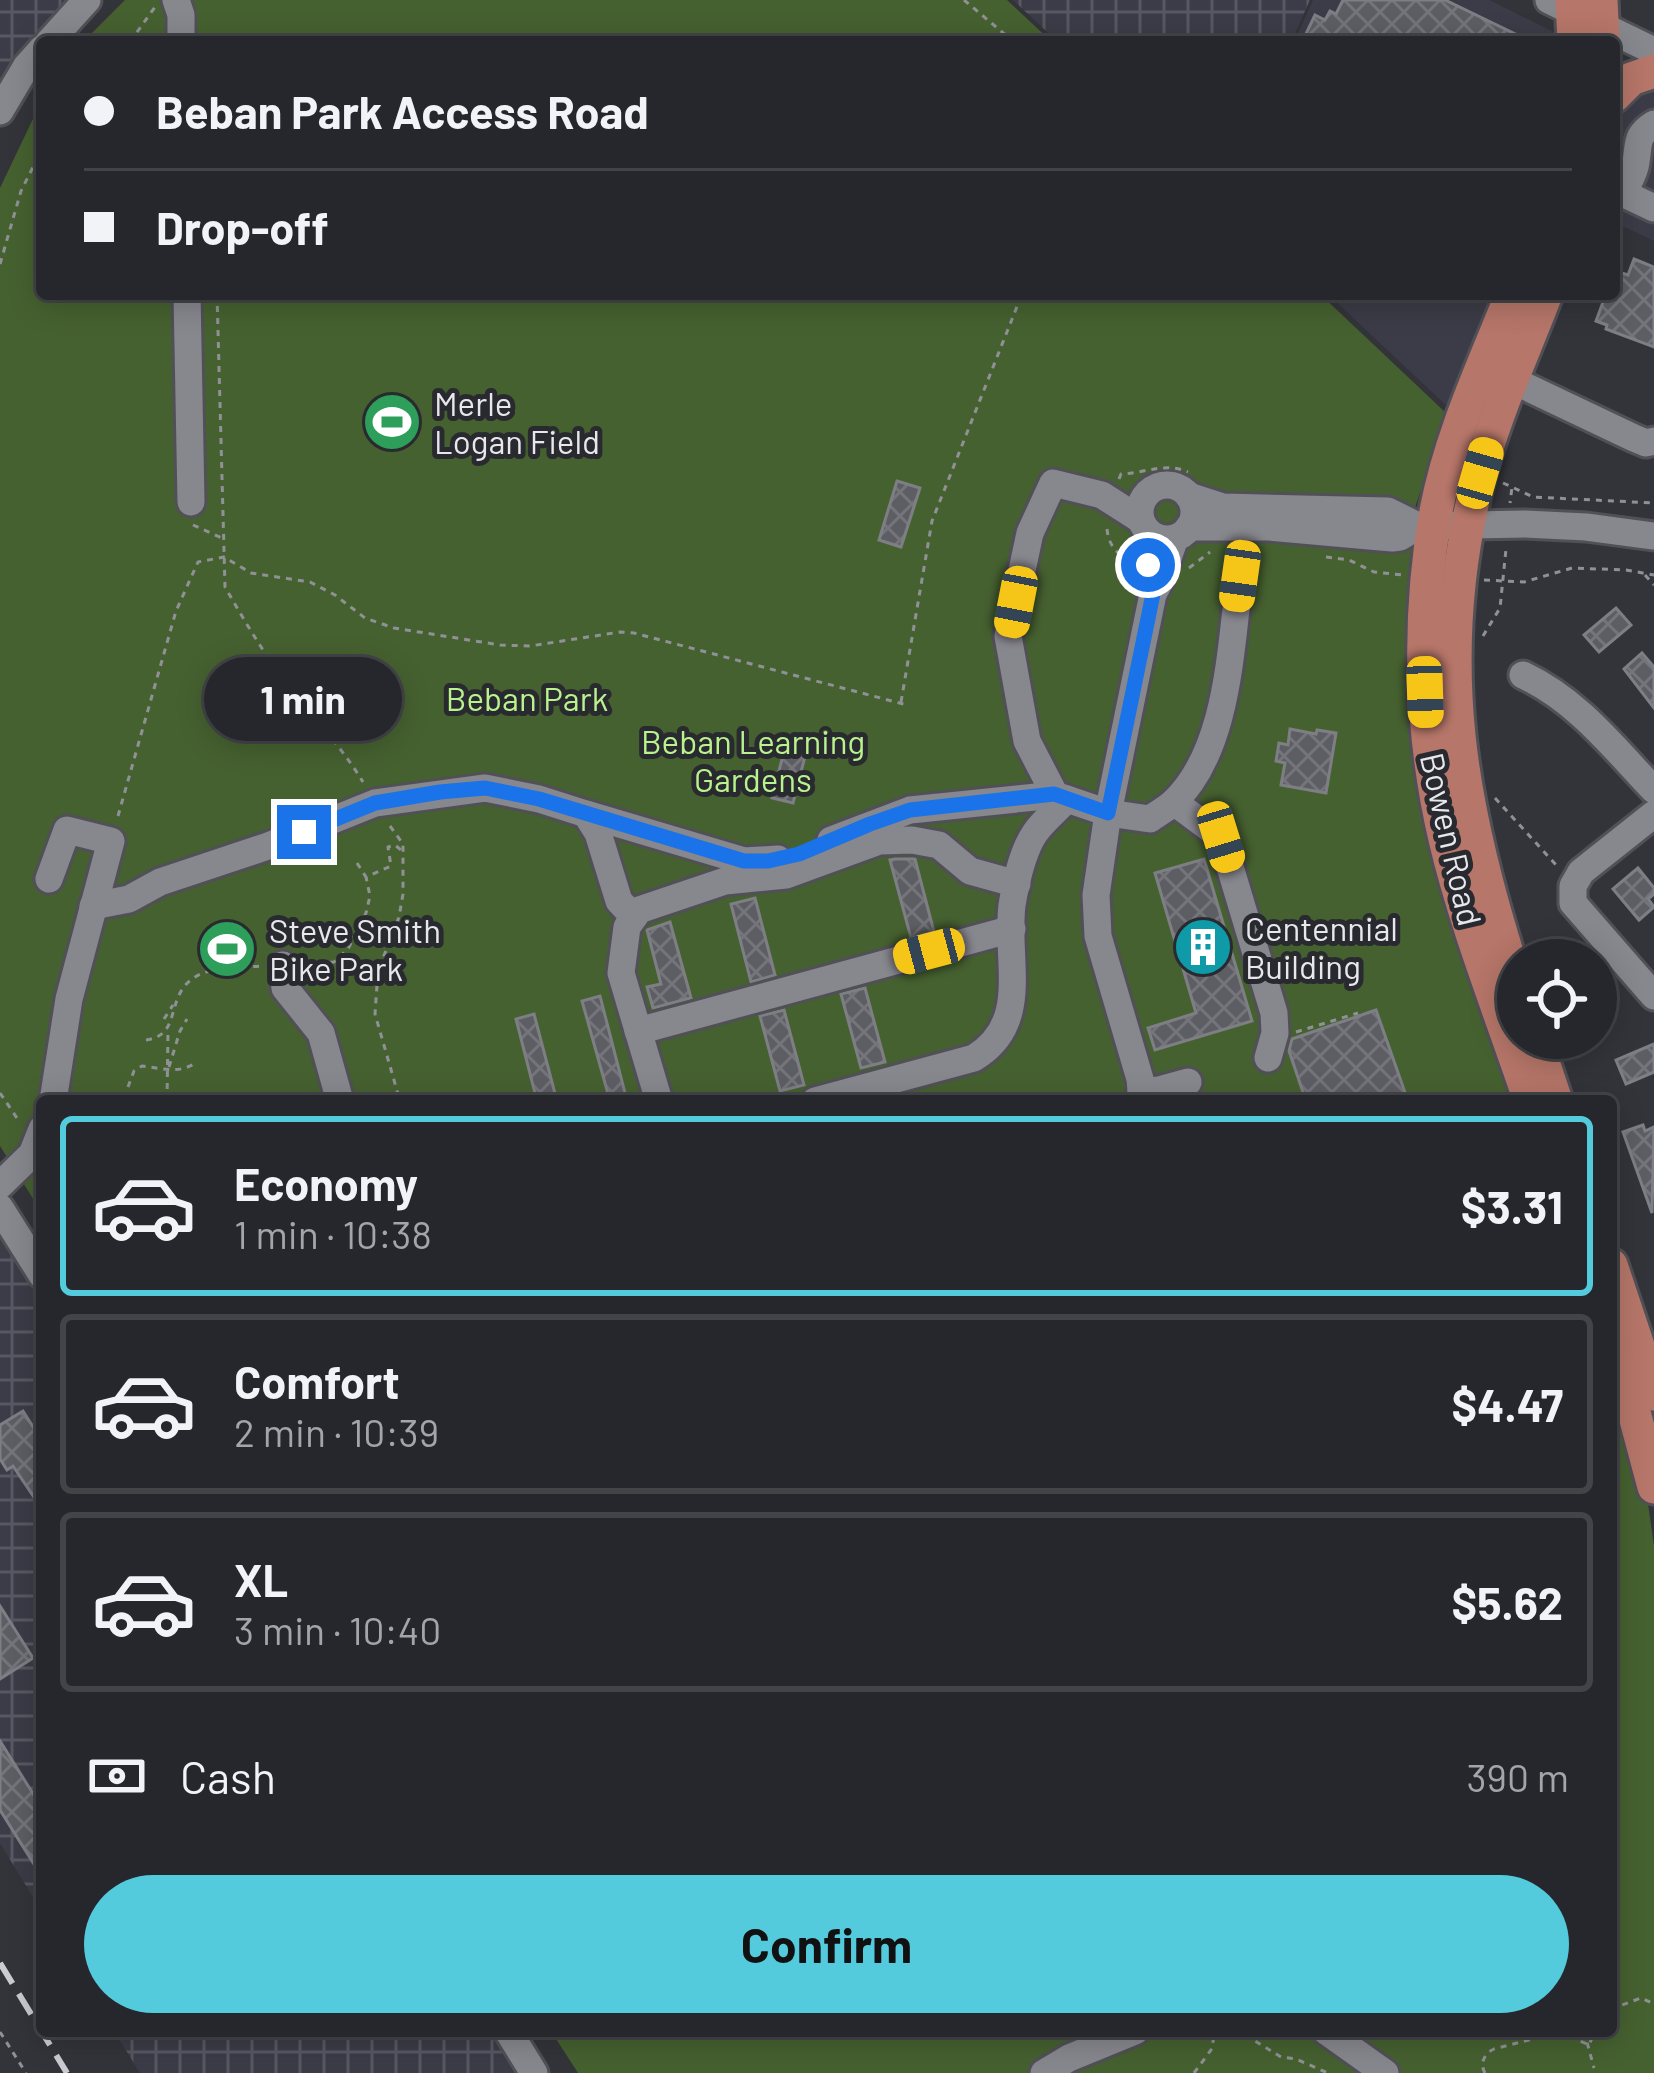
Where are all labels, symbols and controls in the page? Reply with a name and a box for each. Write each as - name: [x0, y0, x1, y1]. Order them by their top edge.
- text: Beban Park Access Road: [156, 84, 649, 138]
- text: Drop-off: [156, 200, 329, 254]
- place label: Merle Logan Field: [434, 383, 600, 461]
- sports icon: Merle Logan Field: [361, 391, 423, 453]
- car: [1453, 433, 1507, 513]
- route start: [1121, 538, 1175, 592]
- car: [1217, 538, 1263, 614]
- car: [991, 563, 1041, 641]
- car: [1406, 655, 1444, 729]
- callout: 1 min: [205, 658, 403, 742]
- text: 1 min: [260, 675, 346, 722]
- park label: Beban Park: [446, 678, 608, 718]
- park label: Beban Learning Gardens: [641, 721, 865, 799]
- street label: Bowen Road: [1413, 749, 1491, 929]
- car: [1193, 797, 1249, 877]
- route end: [277, 805, 331, 859]
- place label: Centennial Building: [1245, 908, 1398, 986]
- place label: Steve Smith Bike Park: [269, 910, 441, 988]
- building icon: Centennial Building: [1172, 916, 1234, 978]
- sports icon: Steve Smith Bike Park: [196, 918, 258, 980]
- car: [890, 924, 968, 978]
- map controls: [1497, 939, 1617, 1059]
- button: locate: [1497, 939, 1617, 1059]
- icon: car: [90, 1152, 198, 1260]
- text: Economy: [234, 1156, 418, 1210]
- text: $3.31: [1461, 1179, 1563, 1233]
- text: 1 min · 10:38: [234, 1210, 432, 1257]
- icon: car: [90, 1350, 198, 1458]
- text: Comfort: [234, 1354, 400, 1408]
- text: $4.47: [1452, 1377, 1563, 1431]
- text: 2 min · 10:39: [234, 1408, 439, 1455]
- icon: car: [90, 1548, 198, 1656]
- text: XL: [234, 1552, 288, 1606]
- text: $5.62: [1451, 1575, 1563, 1629]
- text: 3 min · 10:40: [234, 1606, 441, 1653]
- icon: cash: [84, 1743, 150, 1809]
- text: Cash: [180, 1749, 276, 1803]
- text: 390 m: [1467, 1753, 1569, 1800]
- button: Confirm: [84, 1875, 1569, 2013]

